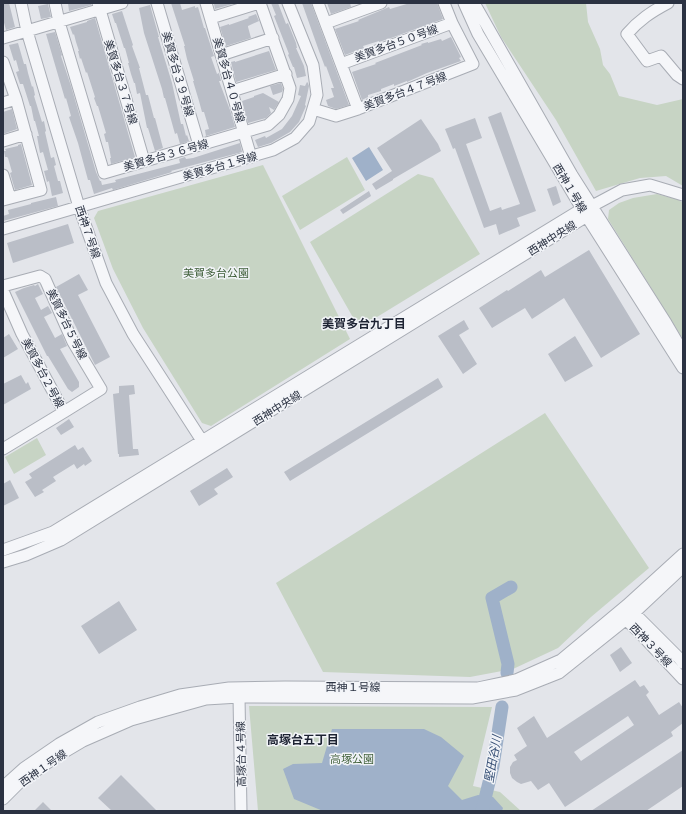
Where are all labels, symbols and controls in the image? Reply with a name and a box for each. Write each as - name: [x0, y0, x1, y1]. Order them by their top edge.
- street label: 美賀多台５０号線: [352, 21, 440, 65]
- street label: 美賀多台３９号線: [159, 30, 197, 118]
- street label: 美賀多台４０号線: [210, 36, 248, 124]
- street label: 美賀多台３７号線: [101, 38, 141, 126]
- street label: 美賀多台４７号線: [361, 69, 449, 113]
- street label: 美賀多台３６号線: [122, 136, 210, 174]
- street label: 美賀多台１号線: [181, 149, 259, 183]
- street label: 西神１号線: [550, 161, 590, 215]
- street label: 西神７号線: [72, 204, 104, 260]
- street label: 西神中央線: [525, 217, 579, 259]
- park label: 美賀多台公園: [183, 266, 249, 280]
- street label: 美賀多台５号線: [44, 286, 90, 362]
- district label: 美賀多台九丁目: [322, 316, 406, 331]
- street label: 美賀多台２号線: [19, 336, 67, 410]
- street label: 西神中央線: [250, 387, 304, 429]
- street label: 西神３号線: [627, 620, 675, 670]
- street label: 西神１号線: [326, 680, 381, 694]
- street label: 高塚台４号線: [233, 721, 249, 787]
- district label: 高塚台五丁目: [267, 732, 339, 747]
- water label: 堅田谷川: [481, 732, 504, 784]
- street label: 西神１号線: [16, 746, 70, 790]
- park label: 高塚公園: [330, 752, 374, 766]

